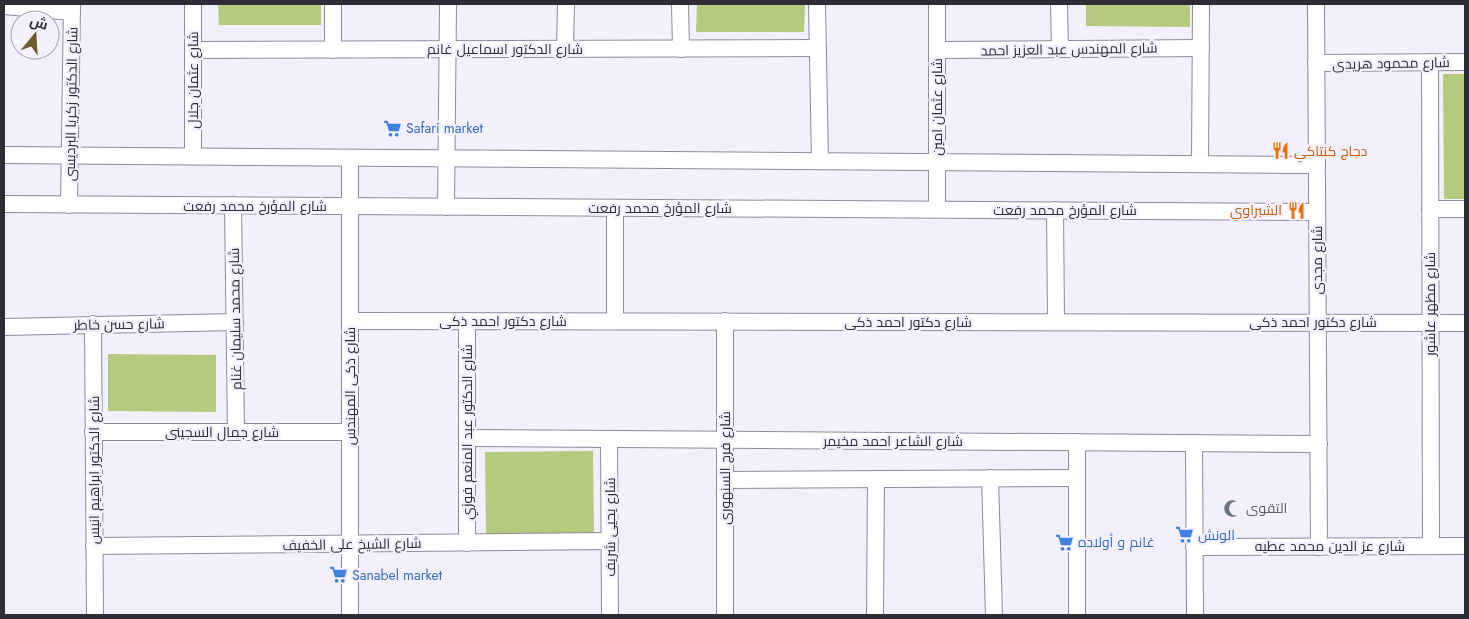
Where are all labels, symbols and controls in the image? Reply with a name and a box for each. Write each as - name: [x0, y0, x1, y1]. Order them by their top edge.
- north arrow: [10, 10, 60, 60]
- text: ش: [27, 10, 51, 35]
- street label: شارع الدكتور زكريا البرديسى: [60, 27, 82, 181]
- street label: شارع عثمان جلال: [183, 31, 203, 129]
- street label: شارع المهندس عبد العزيز احمد: [980, 37, 1158, 61]
- street label: شارع الدكتور اسماعيل غانم: [427, 39, 583, 59]
- street label: شارع محمود هريدى: [1332, 52, 1450, 74]
- street label: شارع عثمان امين: [927, 58, 947, 156]
- supermarket icon: Safari market: [382, 118, 402, 138]
- place label: Safari market: [406, 118, 483, 138]
- restaurant icon: دجاج كنتاكي: [1270, 141, 1290, 161]
- place label: دجاج كنتاكي: [1294, 141, 1367, 163]
- street label: شارع المؤرخ محمد رفعت: [183, 196, 327, 216]
- street label: شارع المؤرخ محمد رفعت: [588, 198, 732, 218]
- street label: شارع المؤرخ محمد رفعت: [993, 200, 1137, 220]
- place label: الشبراوي: [1230, 200, 1282, 222]
- restaurant icon: الشبراوي: [1286, 200, 1306, 220]
- street label: شارع مجدى: [1307, 226, 1327, 294]
- street label: شارع محمد سليمان غنام: [224, 248, 246, 390]
- street label: شارع مظهر عاشور: [1420, 252, 1440, 357]
- street label: شارع دكتور احمد ذكى: [439, 311, 567, 331]
- street label: شارع دكتور احمد ذكى: [844, 312, 972, 332]
- street label: شارع دكتور احمد ذكى: [1249, 312, 1377, 332]
- street label: شارع حسن خاطر: [72, 313, 165, 335]
- street label: شارع ذكى المهندس: [340, 327, 360, 445]
- street label: شارع الدكتور عبد المنعم فوزي: [457, 344, 479, 520]
- street label: شارع الدكتور ابراهيم انيس: [84, 396, 104, 544]
- street label: شارع فرج السنهورى: [715, 411, 735, 525]
- street label: شارع جمال السجينى: [165, 422, 279, 442]
- street label: شارع الشاعر احمد مخيمر: [822, 431, 963, 451]
- street label: شارع يحيى شريف: [600, 477, 620, 577]
- mosque icon: التقوى: [1222, 498, 1242, 518]
- place label: التقوى: [1246, 498, 1287, 518]
- supermarket icon: الونش: [1174, 525, 1194, 545]
- place label: الونش: [1198, 525, 1235, 545]
- supermarket icon: غانم و أولاده: [1054, 532, 1074, 552]
- place label: غانم و أولاده: [1078, 532, 1155, 552]
- street label: شارع الشيخ على الخفيف: [282, 533, 422, 555]
- street label: شارع عز الدين محمد عطيه: [1255, 536, 1405, 556]
- supermarket icon: Sanabel market: [328, 565, 348, 585]
- place label: Sanabel market: [352, 565, 443, 585]

